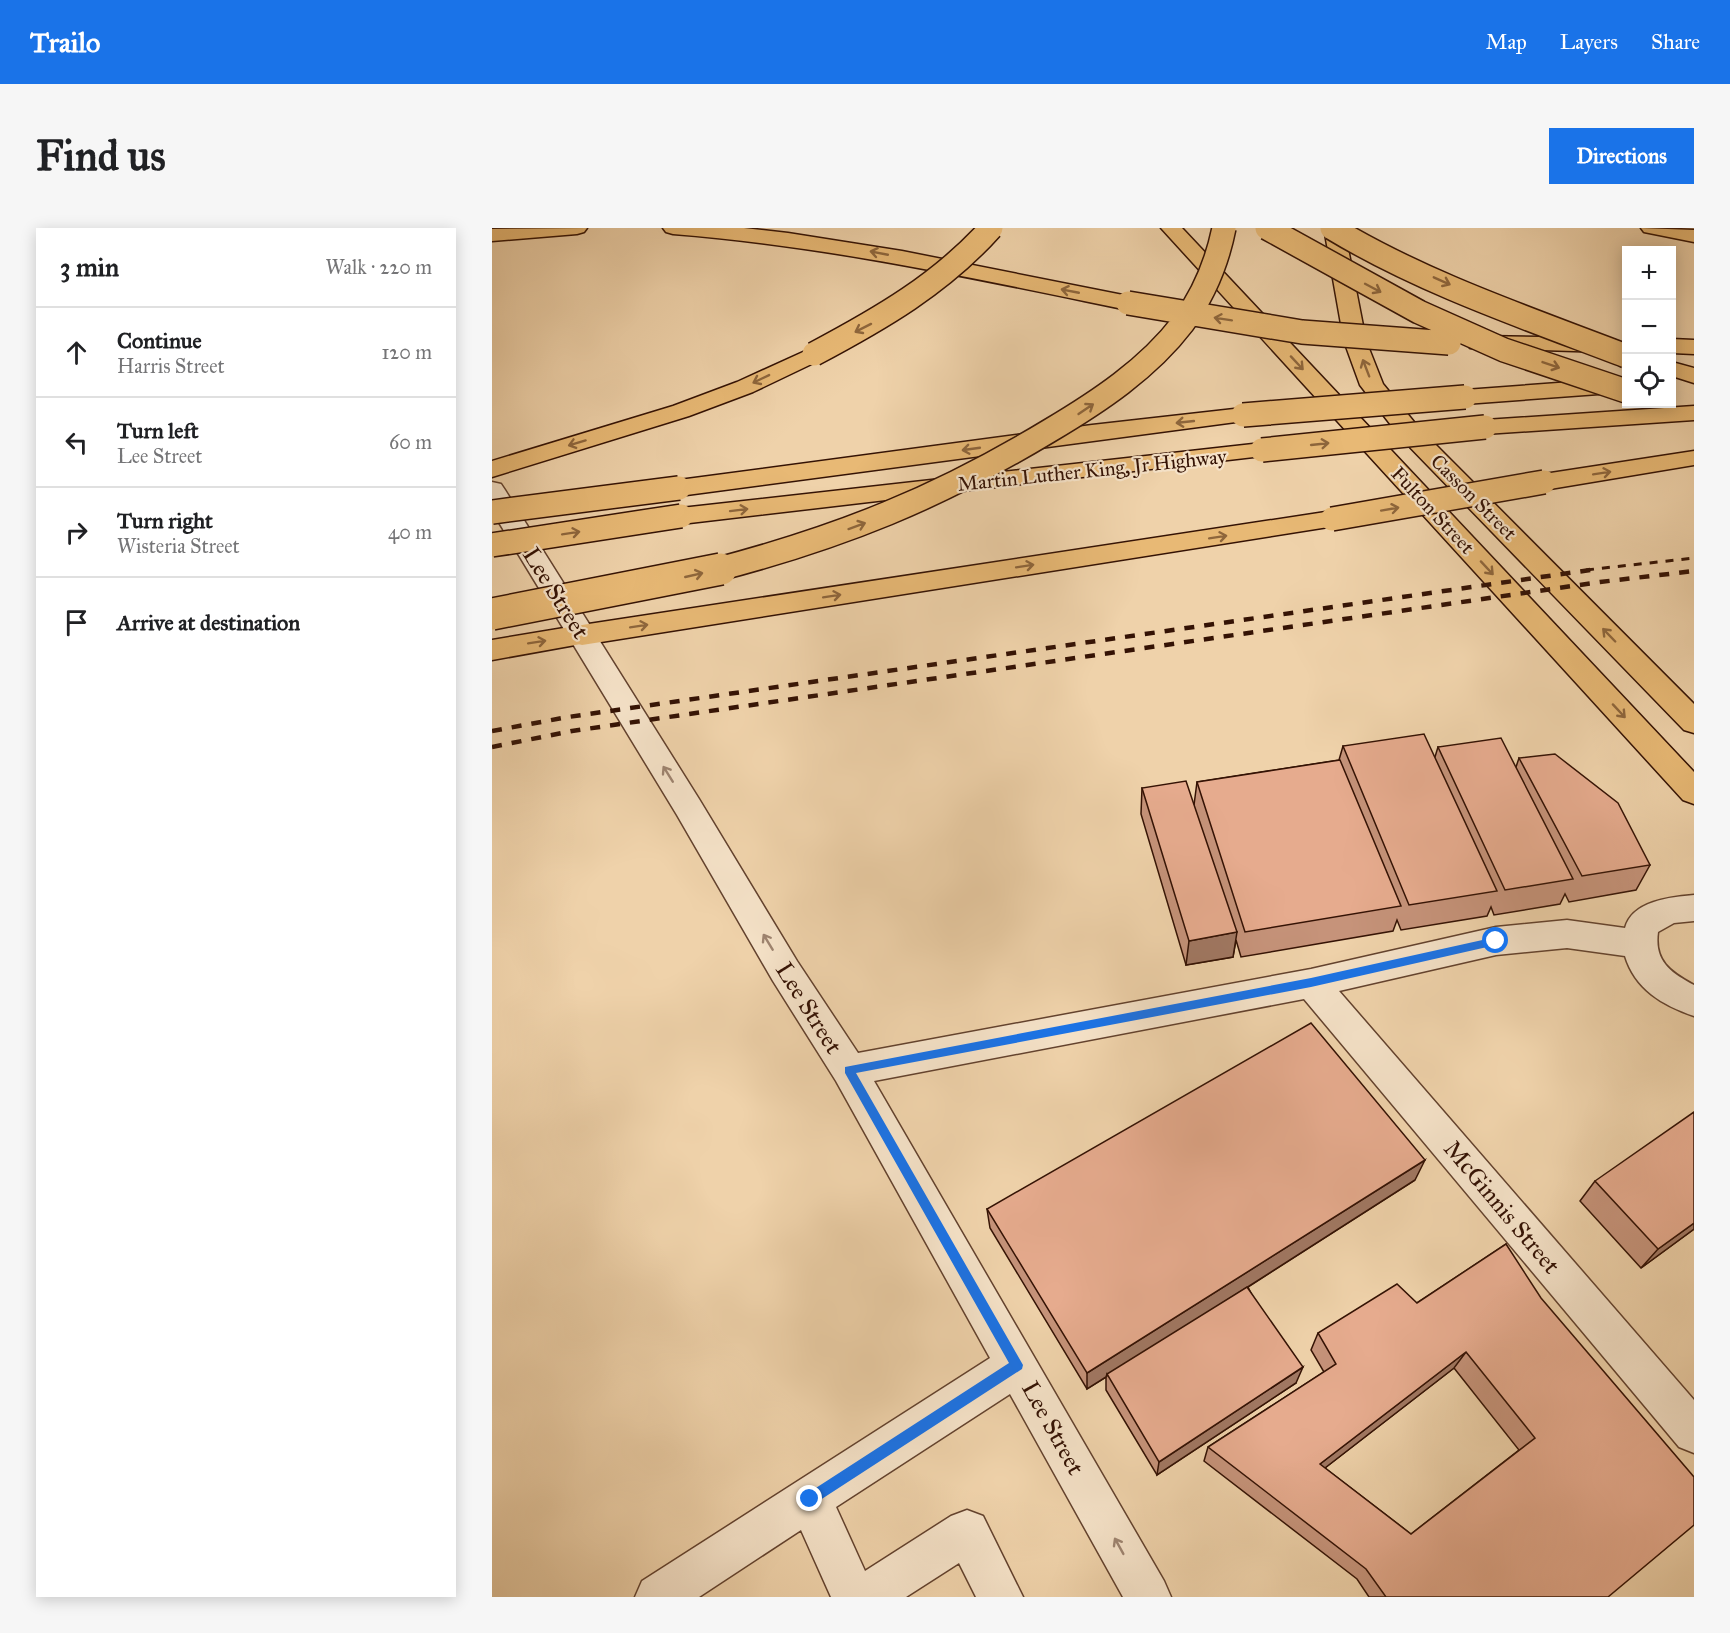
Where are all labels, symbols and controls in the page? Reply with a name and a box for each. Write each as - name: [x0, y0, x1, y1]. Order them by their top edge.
- text: Trailo: [30, 25, 100, 60]
- text: Map: [1486, 29, 1527, 55]
- text: Layers: [1560, 29, 1618, 55]
- text: Share: [1651, 29, 1700, 55]
- button: Directions: [1549, 128, 1694, 184]
- text: Find us: [36, 130, 166, 182]
- map controls: [1622, 246, 1676, 408]
- button: +: [1622, 246, 1676, 300]
- one-way arrow: [870, 247, 889, 258]
- text: 3 min: [60, 251, 119, 283]
- text: Walk · 220 m: [325, 255, 432, 279]
- one-way arrow: [1432, 276, 1450, 287]
- one-way arrow: [1363, 283, 1381, 294]
- one-way arrow: [1061, 285, 1081, 296]
- button: −: [1622, 300, 1676, 354]
- one-way arrow: [1214, 313, 1234, 324]
- one-way arrow: [855, 322, 872, 334]
- text: Continue: [117, 327, 202, 354]
- icon: ahead: [60, 336, 93, 369]
- text: 120 m: [381, 340, 432, 364]
- text: Harris Street: [117, 354, 225, 378]
- button: locate: [1622, 354, 1676, 408]
- one-way arrow: [1290, 356, 1304, 371]
- one-way arrow: [1359, 359, 1370, 378]
- one-way arrow: [1541, 361, 1560, 372]
- one-way arrow: [753, 374, 771, 386]
- one-way arrow: [1077, 403, 1094, 415]
- text: Turn left: [117, 417, 199, 444]
- one-way arrow: [1175, 417, 1195, 428]
- icon: left: [60, 426, 93, 459]
- text: 60 m: [389, 430, 432, 454]
- one-way arrow: [568, 438, 587, 449]
- one-way arrow: [1310, 438, 1330, 449]
- one-way arrow: [961, 443, 981, 454]
- text: Lee Street: [117, 444, 202, 468]
- street label: Martin Luther King, Jr Highway: [956, 444, 1228, 497]
- street label: Casson Street: [1426, 449, 1522, 545]
- street label: Fulton Street: [1386, 461, 1480, 559]
- one-way arrow: [1591, 467, 1611, 478]
- one-way arrow: [1379, 503, 1399, 514]
- one-way arrow: [729, 504, 749, 515]
- text: Turn right: [117, 507, 213, 534]
- icon: right: [60, 516, 93, 549]
- text: 40 m: [388, 520, 432, 544]
- one-way arrow: [847, 520, 866, 531]
- one-way arrow: [560, 528, 580, 539]
- one-way arrow: [1207, 531, 1227, 542]
- text: Wisteria Street: [117, 534, 240, 558]
- street label: Lee Street: [516, 542, 596, 645]
- one-way arrow: [1479, 560, 1493, 575]
- one-way arrow: [1015, 561, 1034, 572]
- one-way arrow: [684, 569, 703, 581]
- one-way arrow: [822, 590, 842, 601]
- icon: arrive: [60, 606, 93, 639]
- text: Arrive at destination: [117, 609, 300, 636]
- one-way arrow: [629, 620, 649, 631]
- one-way arrow: [1601, 628, 1616, 643]
- one-way arrow: [526, 636, 546, 647]
- one-way arrow: [1612, 703, 1626, 718]
- one-way arrow: [662, 766, 674, 783]
- route start: [1482, 927, 1508, 953]
- one-way arrow: [761, 934, 773, 951]
- street label: Lee Street: [769, 957, 849, 1060]
- street label: McGinnis Street: [1438, 1134, 1567, 1280]
- street label: Lee Street: [1015, 1376, 1091, 1481]
- route end: [796, 1485, 822, 1511]
- one-way arrow: [1113, 1538, 1125, 1555]

